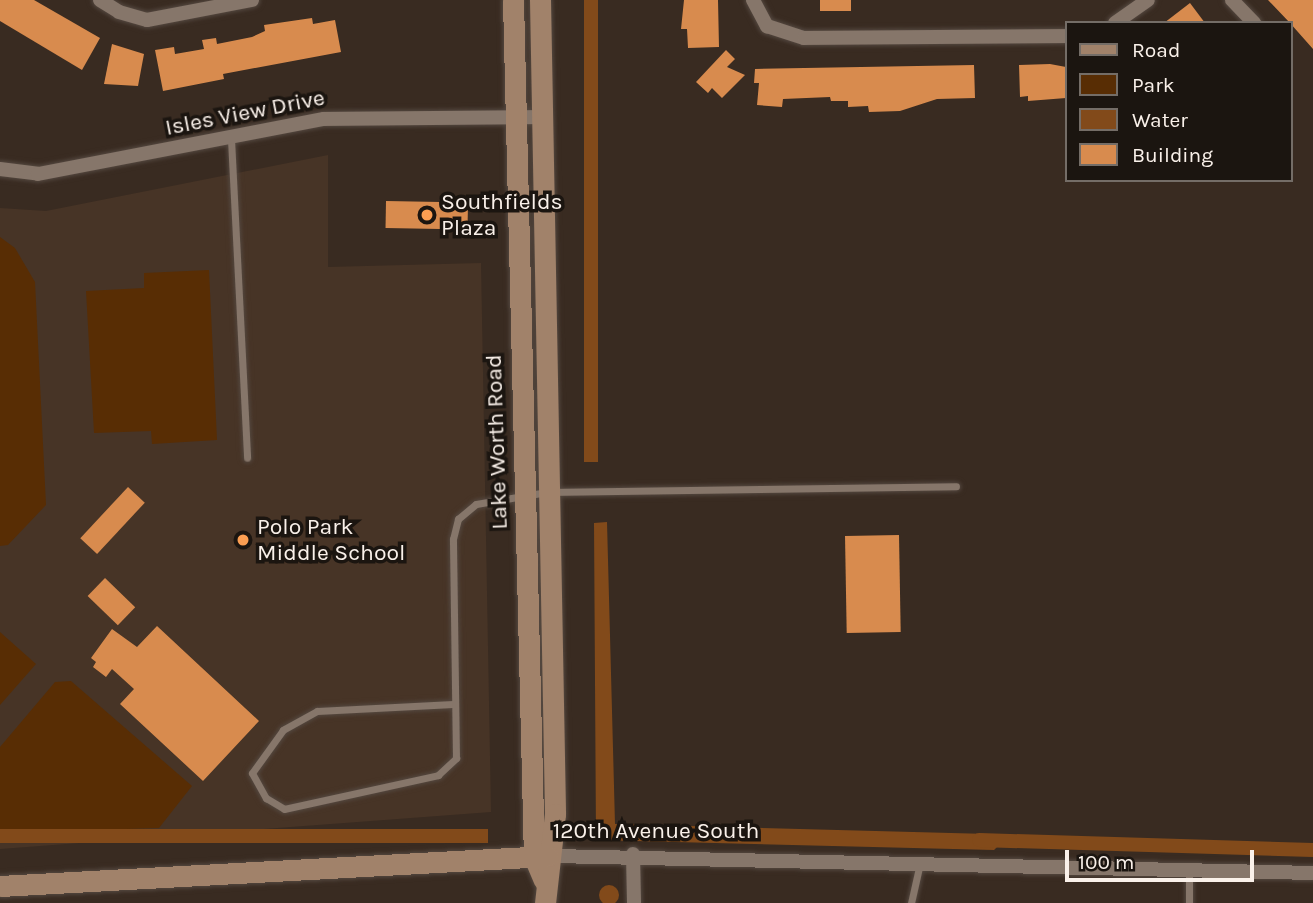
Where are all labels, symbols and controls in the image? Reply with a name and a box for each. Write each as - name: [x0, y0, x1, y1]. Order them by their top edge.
- legend: [1064, 21, 1292, 182]
- text: Road: [1132, 38, 1180, 62]
- text: Park: [1132, 73, 1175, 97]
- street label: Isles View Drive: [163, 84, 327, 142]
- text: Water: [1132, 108, 1188, 132]
- text: Building: [1132, 143, 1213, 167]
- place label: Southfields Plaza: [441, 188, 563, 242]
- marker: Southfields Plaza: [419, 207, 435, 223]
- street label: Lake Worth Road: [480, 354, 514, 530]
- place label: Polo Park Middle School: [257, 513, 406, 567]
- marker: Polo Park Middle School: [235, 532, 251, 548]
- street label: 120th Avenue South: [553, 817, 759, 845]
- scale bar: [1068, 836, 1257, 880]
- text: 100 m: [1078, 850, 1135, 874]

